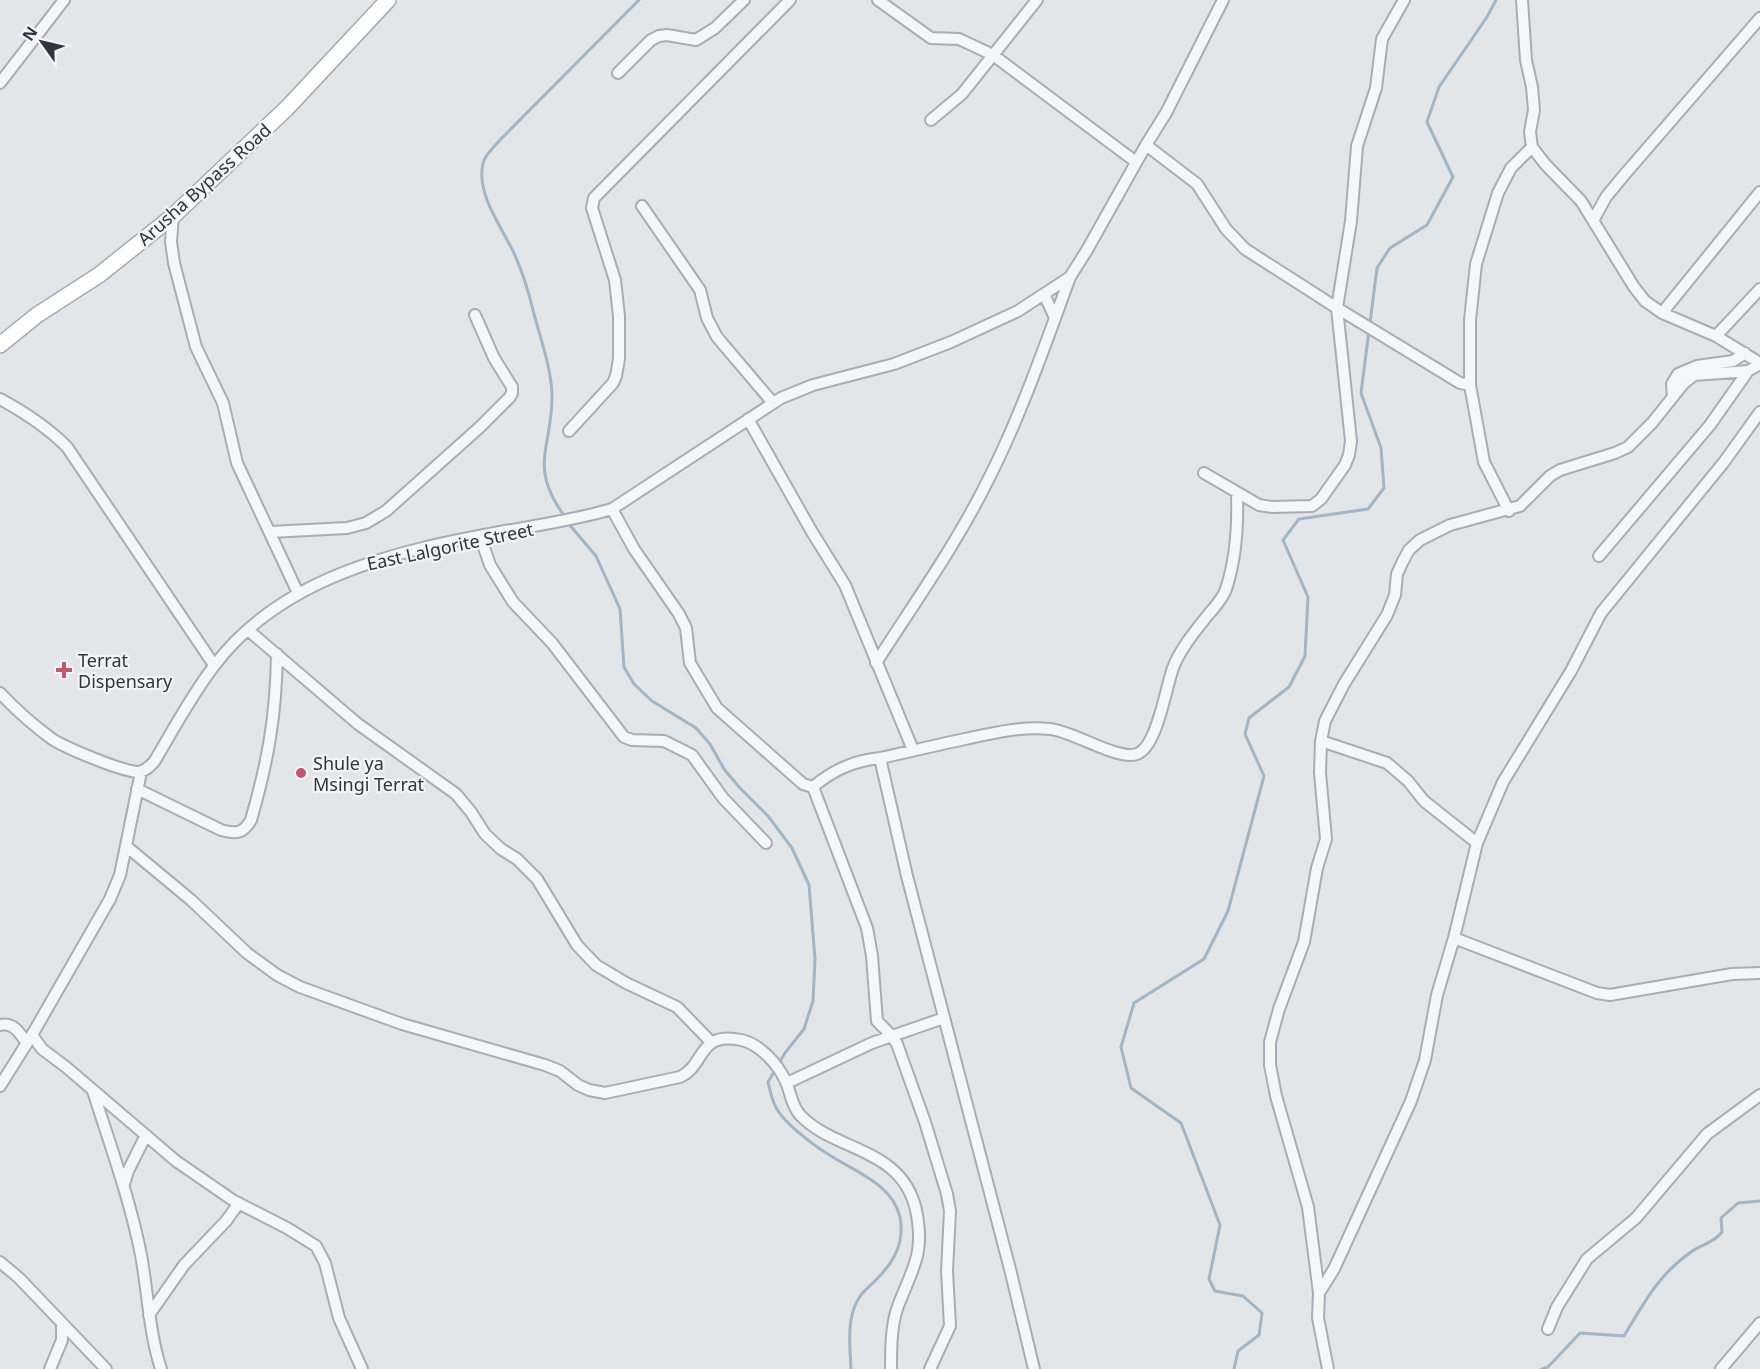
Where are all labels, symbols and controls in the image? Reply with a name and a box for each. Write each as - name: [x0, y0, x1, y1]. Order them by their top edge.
- north arrow: [12, 12, 72, 72]
- text: N: [17, 22, 42, 45]
- street label: Arusha Bypass Road: [132, 118, 276, 250]
- street label: East Lalgorite Street: [365, 517, 536, 575]
- place label: Terrat Dispensary: [78, 648, 173, 693]
- marker: Terrat Dispensary: [55, 661, 73, 679]
- place label: Shule ya Msingi Terrat: [313, 751, 425, 796]
- marker: Shule ya Msingi Terrat: [294, 766, 308, 780]

